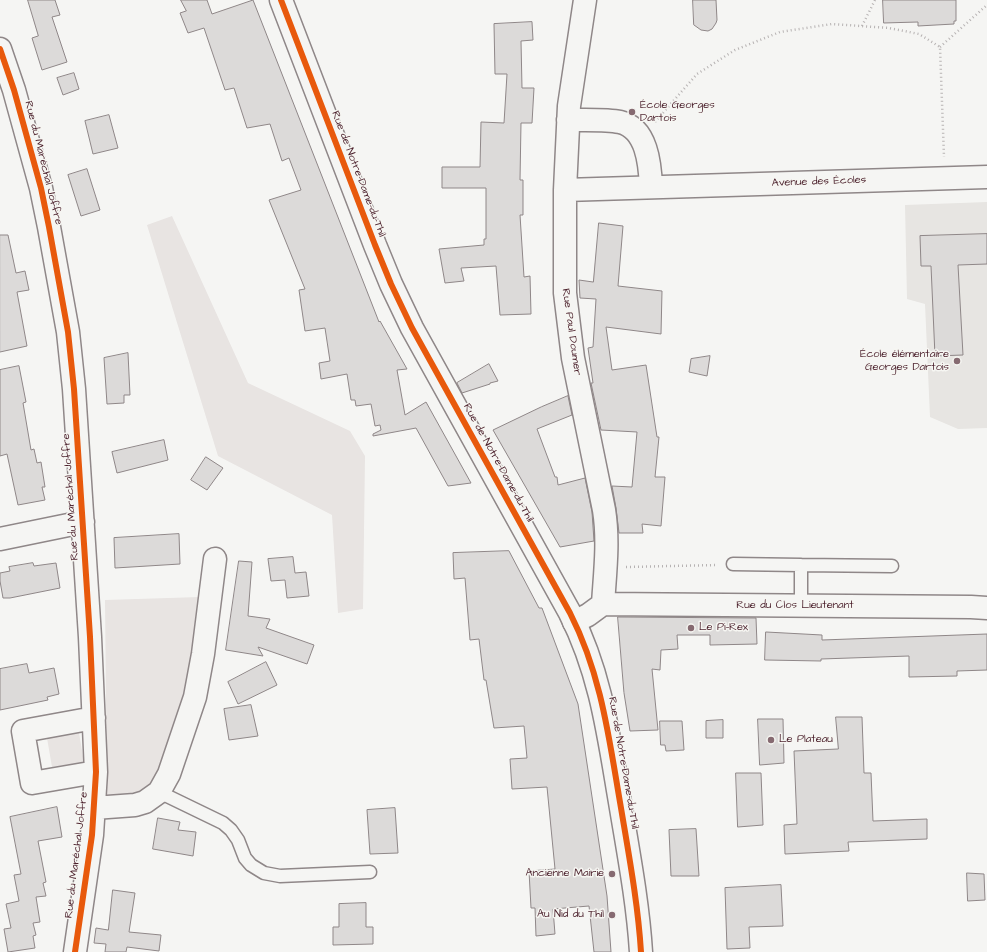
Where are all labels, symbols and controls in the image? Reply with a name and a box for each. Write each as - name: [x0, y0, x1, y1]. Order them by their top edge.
- place label: École Georges Dartois: [640, 99, 715, 125]
- street label: Rue du Maréchal Joffre: [21, 100, 65, 226]
- marker: École Georges Dartois: [627, 107, 637, 117]
- street label: Rue de Notre-Dame-du-Thil: [328, 109, 388, 239]
- street label: Avenue des Écoles: [772, 174, 866, 190]
- street label: Rue Paul Doumer: [558, 288, 584, 376]
- place label: École élémentaire Georges Dartois: [860, 348, 949, 374]
- marker: École élémentaire Georges Dartois: [952, 356, 962, 366]
- street label: Rue de Notre-Dame-du-Thil: [460, 401, 536, 525]
- street label: Rue du Maréchal Joffre: [60, 433, 82, 561]
- street label: Rue du Clos Lieutenant: [736, 599, 854, 613]
- place label: Le Pi-Rex: [699, 621, 748, 635]
- marker: Le Pi-Rex: [686, 623, 696, 633]
- street label: Rue de Notre-Dame-du-Thil: [605, 696, 641, 830]
- place label: Le Plateau: [779, 733, 833, 747]
- marker: Le Plateau: [766, 735, 776, 745]
- street label: Rue du Maréchal Joffre: [63, 791, 91, 919]
- place label: Ancienne Mairie: [525, 867, 604, 881]
- marker: Ancienne Mairie: [607, 869, 617, 879]
- place label: Au Nid du Thil: [537, 908, 604, 922]
- marker: Au Nid du Thil: [607, 910, 617, 920]

